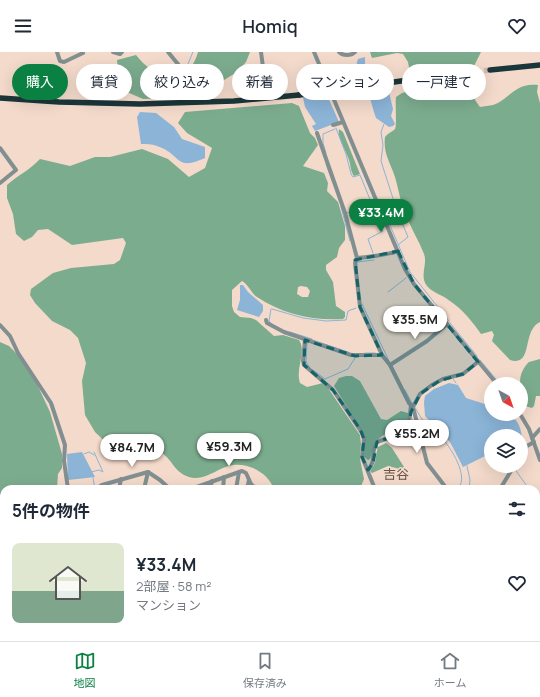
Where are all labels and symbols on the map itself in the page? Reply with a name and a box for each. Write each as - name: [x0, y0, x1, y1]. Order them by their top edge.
- pin: ¥33.4M: [348, 199, 414, 233]
- pin: ¥35.5M: [382, 306, 448, 340]
- north arrow: [484, 377, 528, 421]
- pin: ¥55.2M: [384, 420, 450, 454]
- pin: ¥59.3M: [196, 433, 262, 467]
- pin: ¥84.7M: [99, 434, 165, 468]
- district label: 吉谷: [383, 465, 409, 483]

